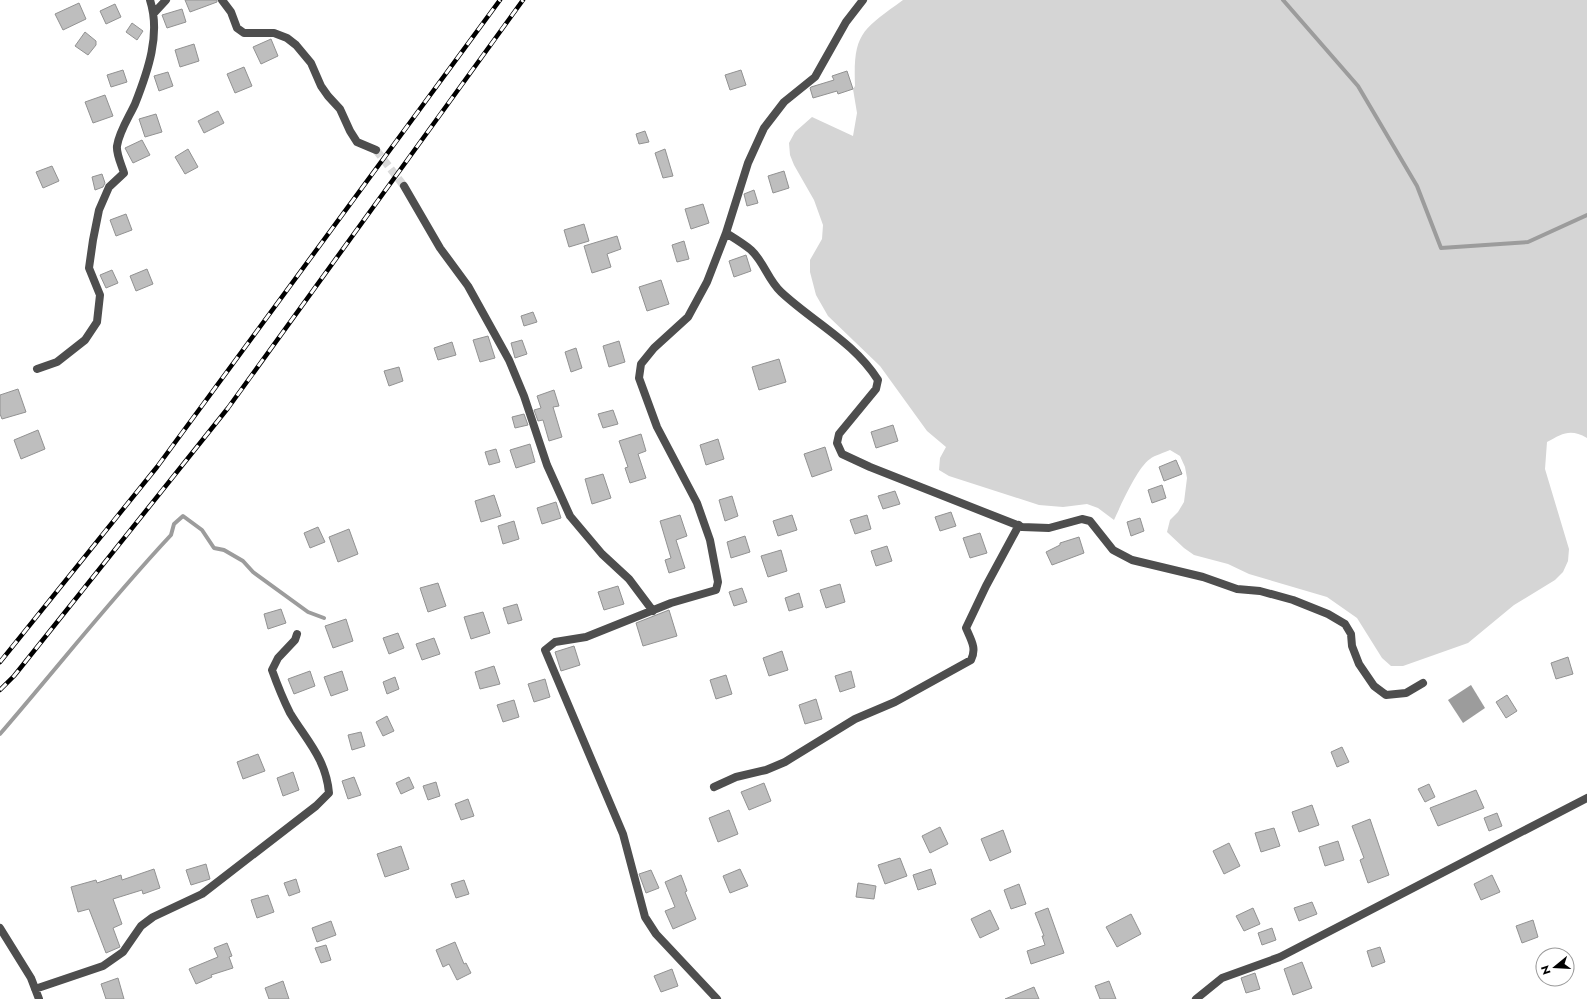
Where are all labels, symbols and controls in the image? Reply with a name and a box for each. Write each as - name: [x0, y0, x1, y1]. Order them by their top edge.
- north arrow: [1535, 947, 1575, 987]
- text: N: [1537, 963, 1554, 977]

